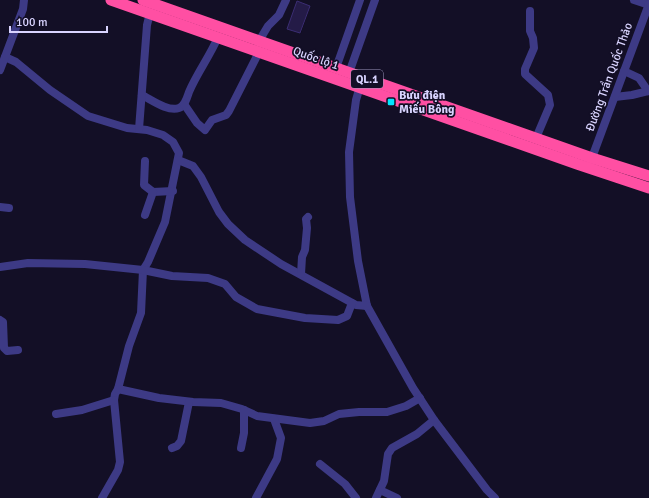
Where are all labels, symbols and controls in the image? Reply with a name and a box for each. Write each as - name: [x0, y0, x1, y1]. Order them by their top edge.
- scale bar: [10, 8, 107, 34]
- text: 100 m: [16, 15, 48, 30]
- street label: Đường Trần Quốc Thảo: [583, 21, 636, 134]
- street label: Quốc lộ 1: [291, 44, 341, 73]
- road number: QL.1: [351, 70, 383, 88]
- place label: Bưu điện Miếu Bông: [399, 88, 455, 117]
- marker: Bưu điện Miếu Bông: [386, 97, 396, 107]

